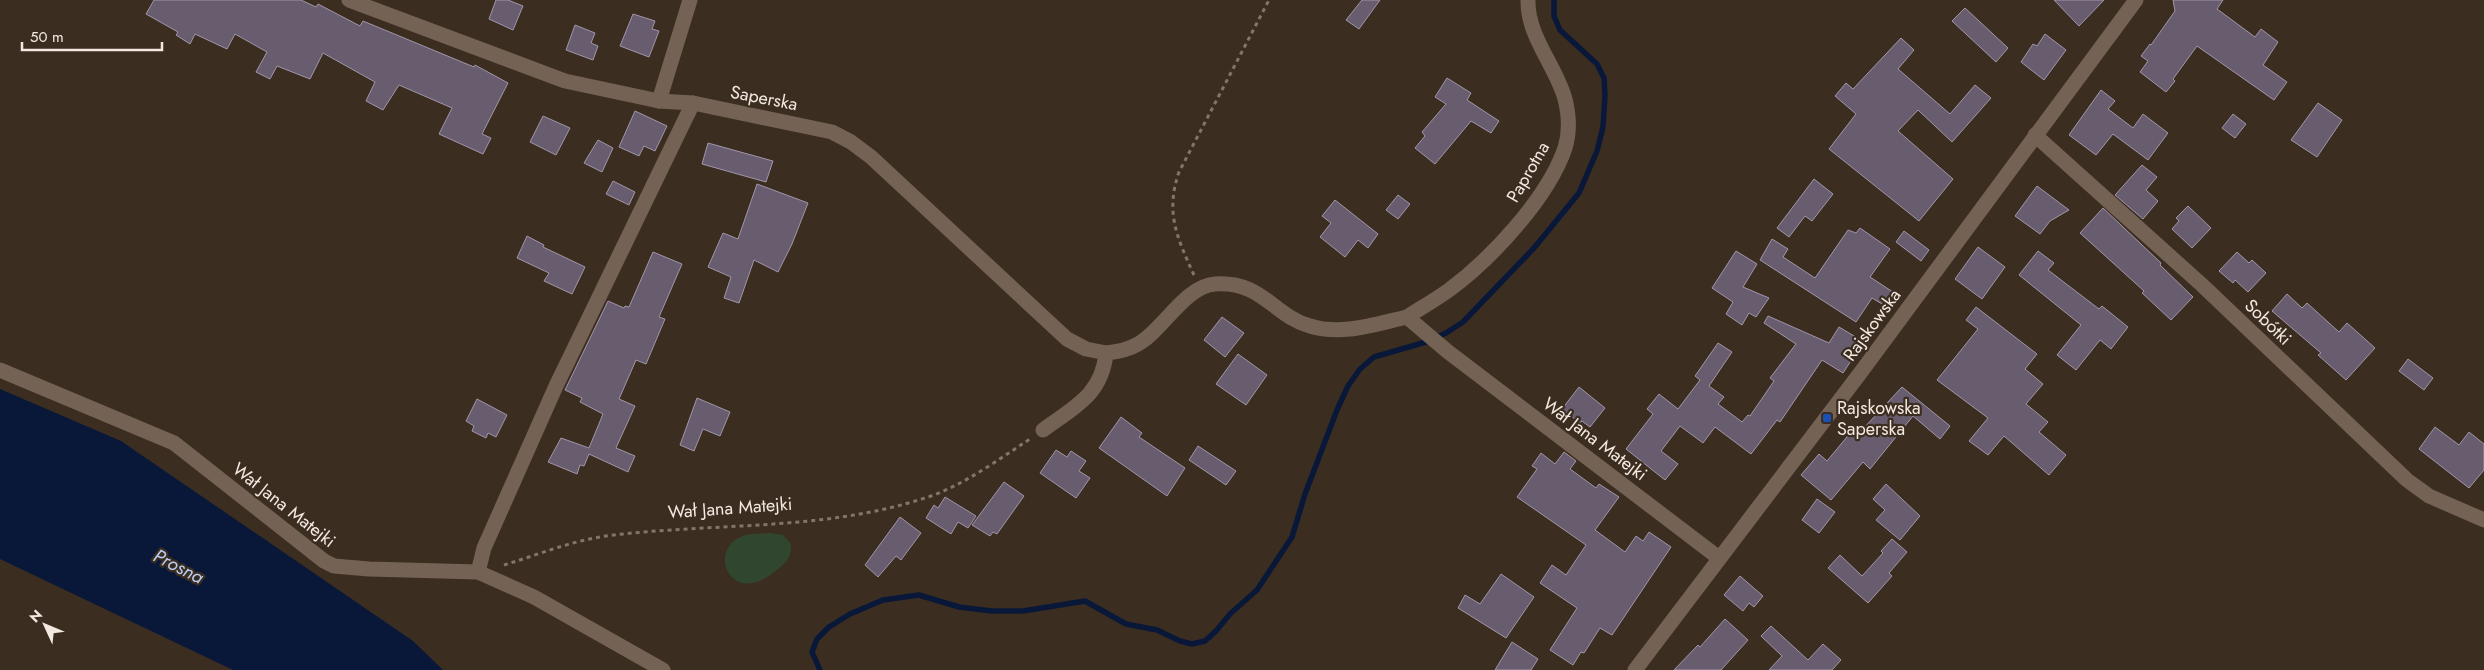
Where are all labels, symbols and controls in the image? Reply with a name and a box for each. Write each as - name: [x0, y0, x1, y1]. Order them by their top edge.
- scale bar: [22, 20, 162, 52]
- text: 50 m: [30, 26, 64, 48]
- street label: Saperska: [728, 79, 800, 117]
- street label: Paprotna: [1500, 137, 1556, 207]
- street label: Rajskowska: [1837, 283, 1907, 367]
- street label: Sobótki: [2239, 293, 2297, 351]
- street label: Wał Jana Matejki: [1537, 391, 1653, 487]
- place label: Rajskowska Saperska: [1837, 395, 1921, 442]
- marker: Rajskowska Saperska: [1821, 412, 1833, 424]
- street label: Wał Jana Matejki: [227, 456, 341, 554]
- street label: Wał Jana Matejki: [667, 491, 793, 525]
- water label: Prosna: [149, 542, 209, 591]
- north arrow: [20, 600, 70, 650]
- text: N: [25, 605, 47, 627]

